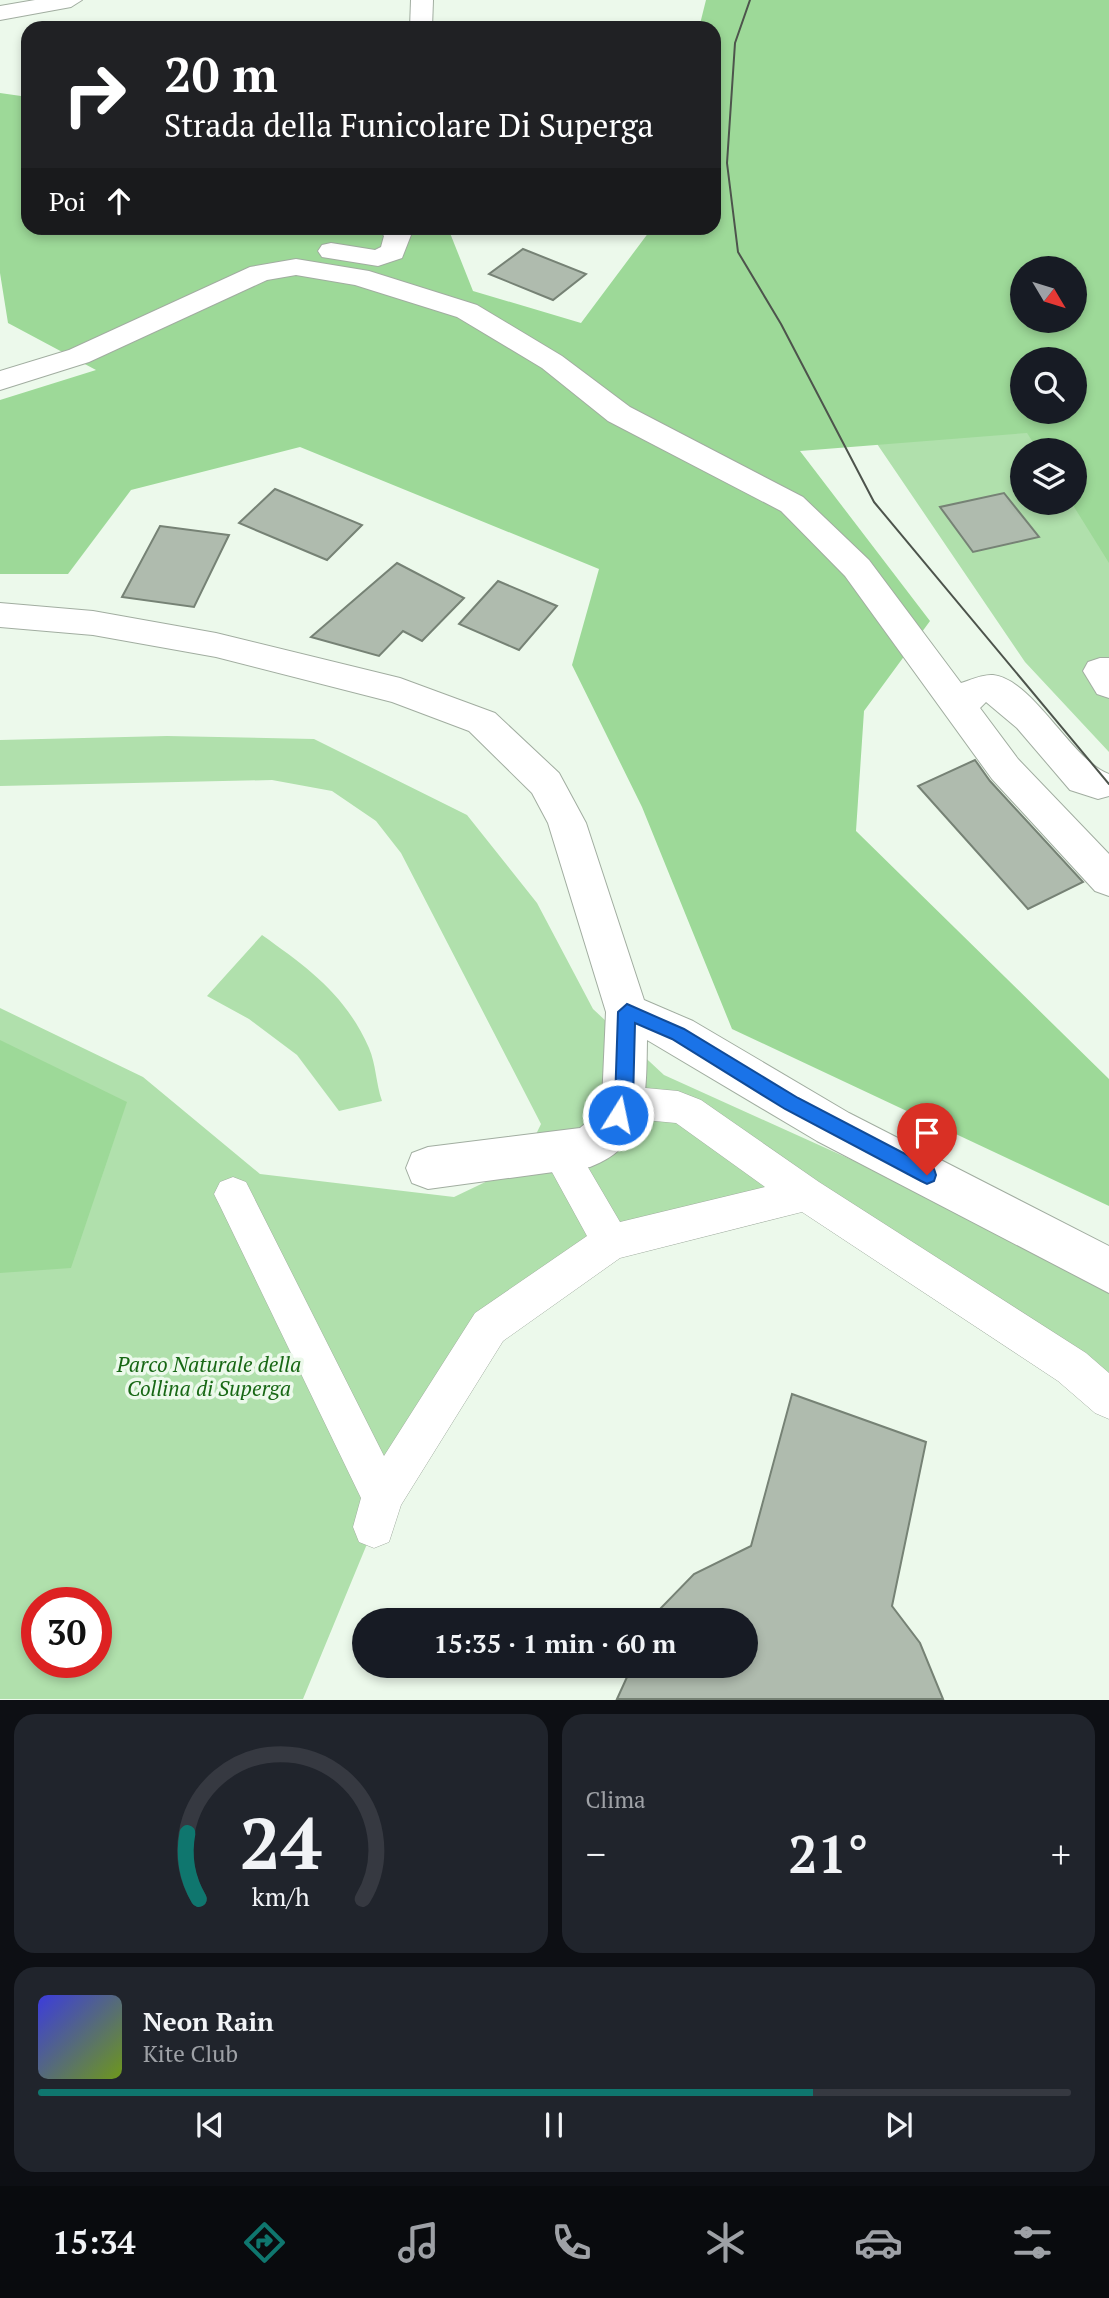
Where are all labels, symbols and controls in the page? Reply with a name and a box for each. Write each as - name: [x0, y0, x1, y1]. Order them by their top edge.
- text: 20 m: [164, 41, 278, 106]
- icon: right: [49, 49, 140, 140]
- text: Strada della Funicolare Di Superga: [164, 104, 654, 146]
- icon: ahead: [100, 182, 138, 220]
- text: Poi: [49, 184, 86, 218]
- north arrow: [1010, 256, 1087, 332]
- map controls: [1010, 256, 1087, 515]
- button: search: [1010, 347, 1087, 424]
- button: layers: [1010, 438, 1087, 515]
- position arrow: [581, 1078, 655, 1152]
- pin: [897, 1103, 957, 1175]
- icon: arrive: [908, 1114, 946, 1152]
- park label: Parco Naturale della Collina di Superga: [116, 1350, 301, 1402]
- speed limit sign: 30: [21, 1587, 112, 1678]
- text: 15:35 · 1 min · 60 m: [434, 1626, 676, 1660]
- text: Clima: [586, 1784, 646, 1815]
- text: 24: [240, 1794, 322, 1891]
- text: 21°: [788, 1819, 868, 1888]
- text: −: [586, 1829, 606, 1879]
- text: +: [1051, 1829, 1071, 1879]
- text: km/h: [252, 1880, 310, 1913]
- text: Neon Rain: [143, 2004, 274, 2038]
- text: Kite Club: [143, 2038, 238, 2069]
- icon: previous: [191, 2106, 229, 2144]
- icon: pause: [535, 2106, 573, 2144]
- icon: next: [880, 2106, 918, 2144]
- icon: directions: [240, 2218, 289, 2267]
- icon: music: [394, 2218, 443, 2267]
- icon: phone: [547, 2218, 596, 2267]
- icon: climate: [701, 2218, 750, 2267]
- icon: car: [854, 2218, 903, 2267]
- icon: filters: [1008, 2218, 1057, 2267]
- text: 15:34: [52, 2221, 136, 2263]

